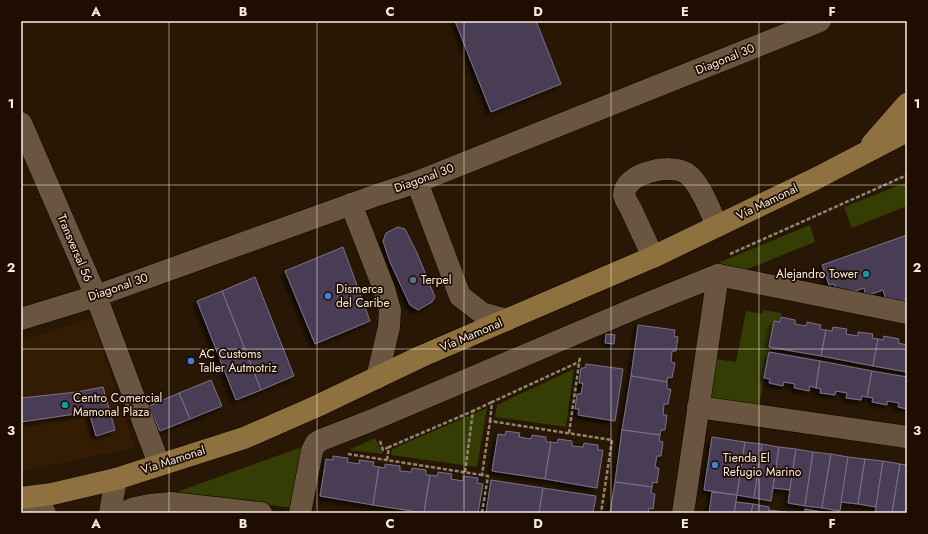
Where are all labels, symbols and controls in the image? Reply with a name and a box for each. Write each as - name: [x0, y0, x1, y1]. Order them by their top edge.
- text: A: [90, 2, 101, 21]
- text: B: [239, 2, 248, 21]
- text: C: [385, 2, 395, 21]
- text: D: [533, 2, 543, 21]
- text: E: [681, 2, 689, 21]
- text: F: [828, 2, 836, 21]
- street label: Diagonal 30: [693, 39, 757, 79]
- text: 1: [8, 94, 14, 113]
- text: 1: [914, 94, 920, 113]
- street label: Diagonal 30: [391, 159, 457, 197]
- street label: Vía Mamonal: [733, 179, 801, 225]
- street label: Transversal 56: [53, 212, 97, 285]
- text: 2: [7, 258, 15, 277]
- text: 2: [913, 258, 921, 277]
- place label: Alejandro Tower: [776, 265, 859, 283]
- street label: Diagonal 30: [85, 268, 151, 306]
- marker: Alejandro Tower: [861, 269, 871, 279]
- place label: Terpel: [421, 271, 451, 289]
- marker: Terpel: [408, 275, 418, 285]
- place label: Dismerca del Caribe: [336, 280, 390, 312]
- marker: Dismerca del Caribe: [323, 291, 333, 301]
- street label: Vía Mamonal: [437, 314, 505, 356]
- place label: AC Customs Taller Autmotriz: [199, 345, 277, 377]
- marker: AC Customs Taller Autmotriz: [186, 356, 196, 366]
- place label: Centro Comercial Mamonal Plaza: [73, 389, 162, 421]
- marker: Centro Comercial Mamonal Plaza: [60, 400, 70, 410]
- text: 3: [7, 421, 15, 440]
- text: 3: [913, 421, 921, 440]
- street label: Vía Mamonal: [139, 441, 207, 479]
- place label: Tienda El Refugio Marino: [723, 449, 802, 481]
- marker: Tienda El Refugio Marino: [710, 460, 720, 470]
- text: A: [90, 514, 101, 533]
- text: B: [239, 514, 248, 533]
- text: C: [385, 514, 395, 533]
- text: D: [533, 514, 543, 533]
- text: E: [681, 514, 689, 533]
- text: F: [828, 514, 836, 533]

